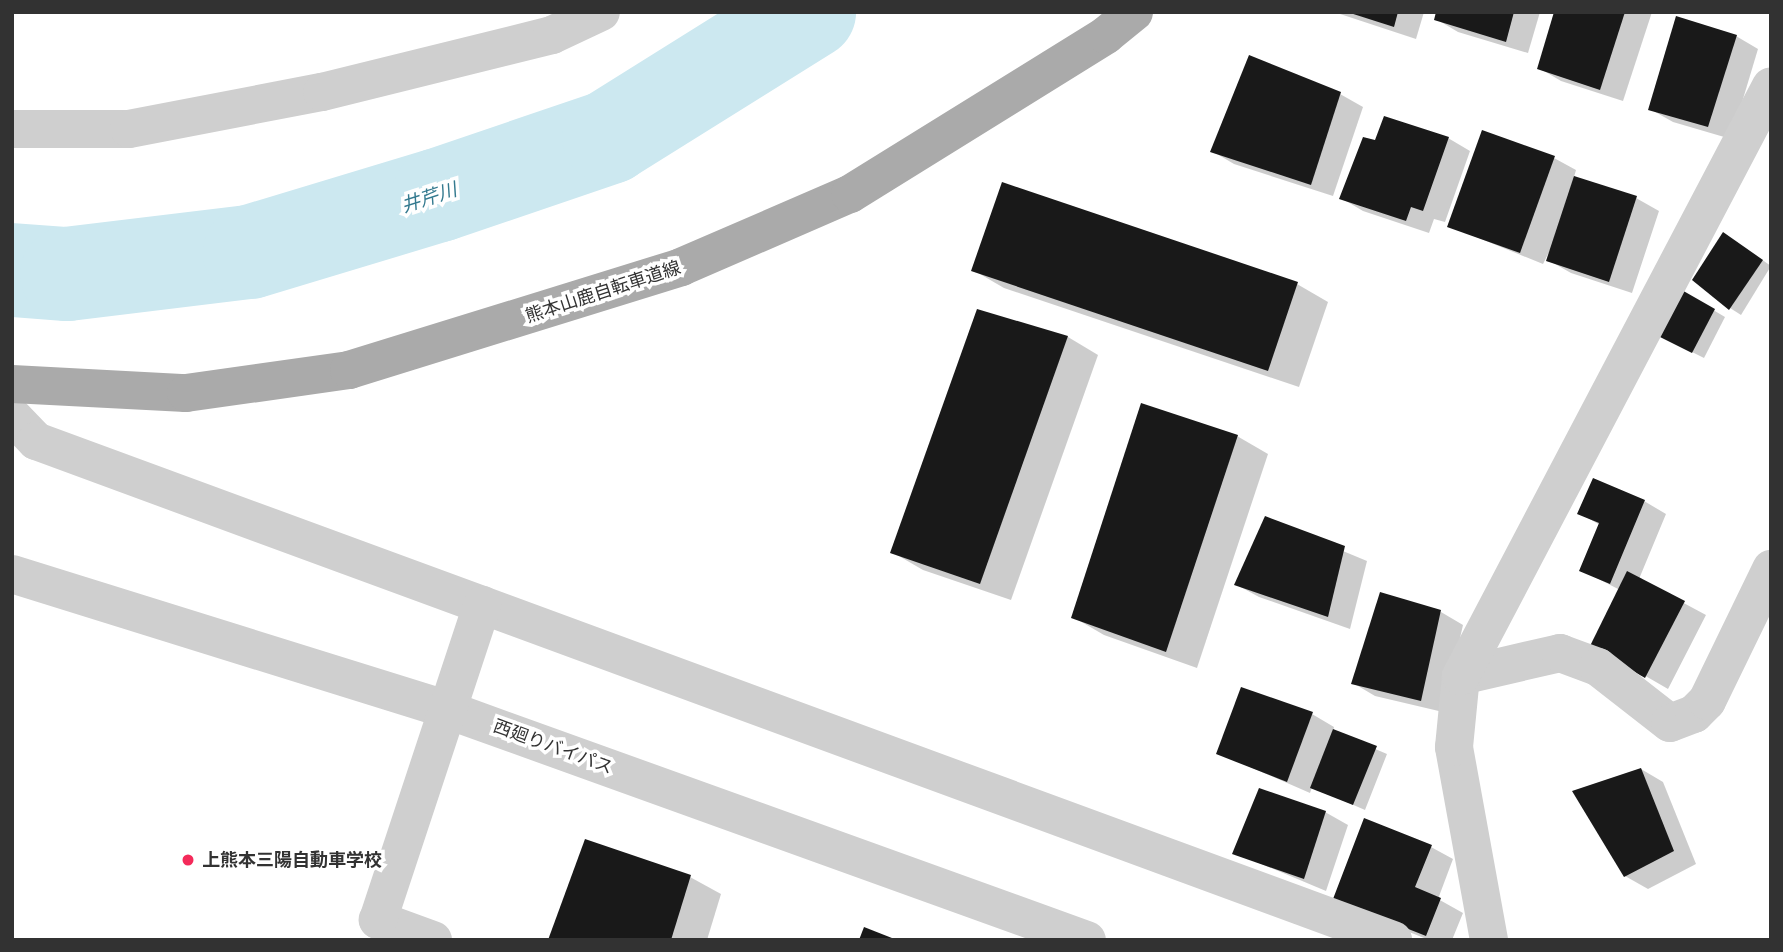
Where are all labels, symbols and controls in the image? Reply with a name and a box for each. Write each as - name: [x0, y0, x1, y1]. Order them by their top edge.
- water label: 井芹川: [398, 178, 460, 218]
- street label: 熊本山鹿自転車道線: [523, 257, 683, 327]
- street label: 西廻りバイパス: [490, 715, 616, 779]
- place label: 上熊本三陽自動車学校: [202, 849, 382, 871]
- marker: 上熊本三陽自動車学校: [180, 852, 196, 868]

